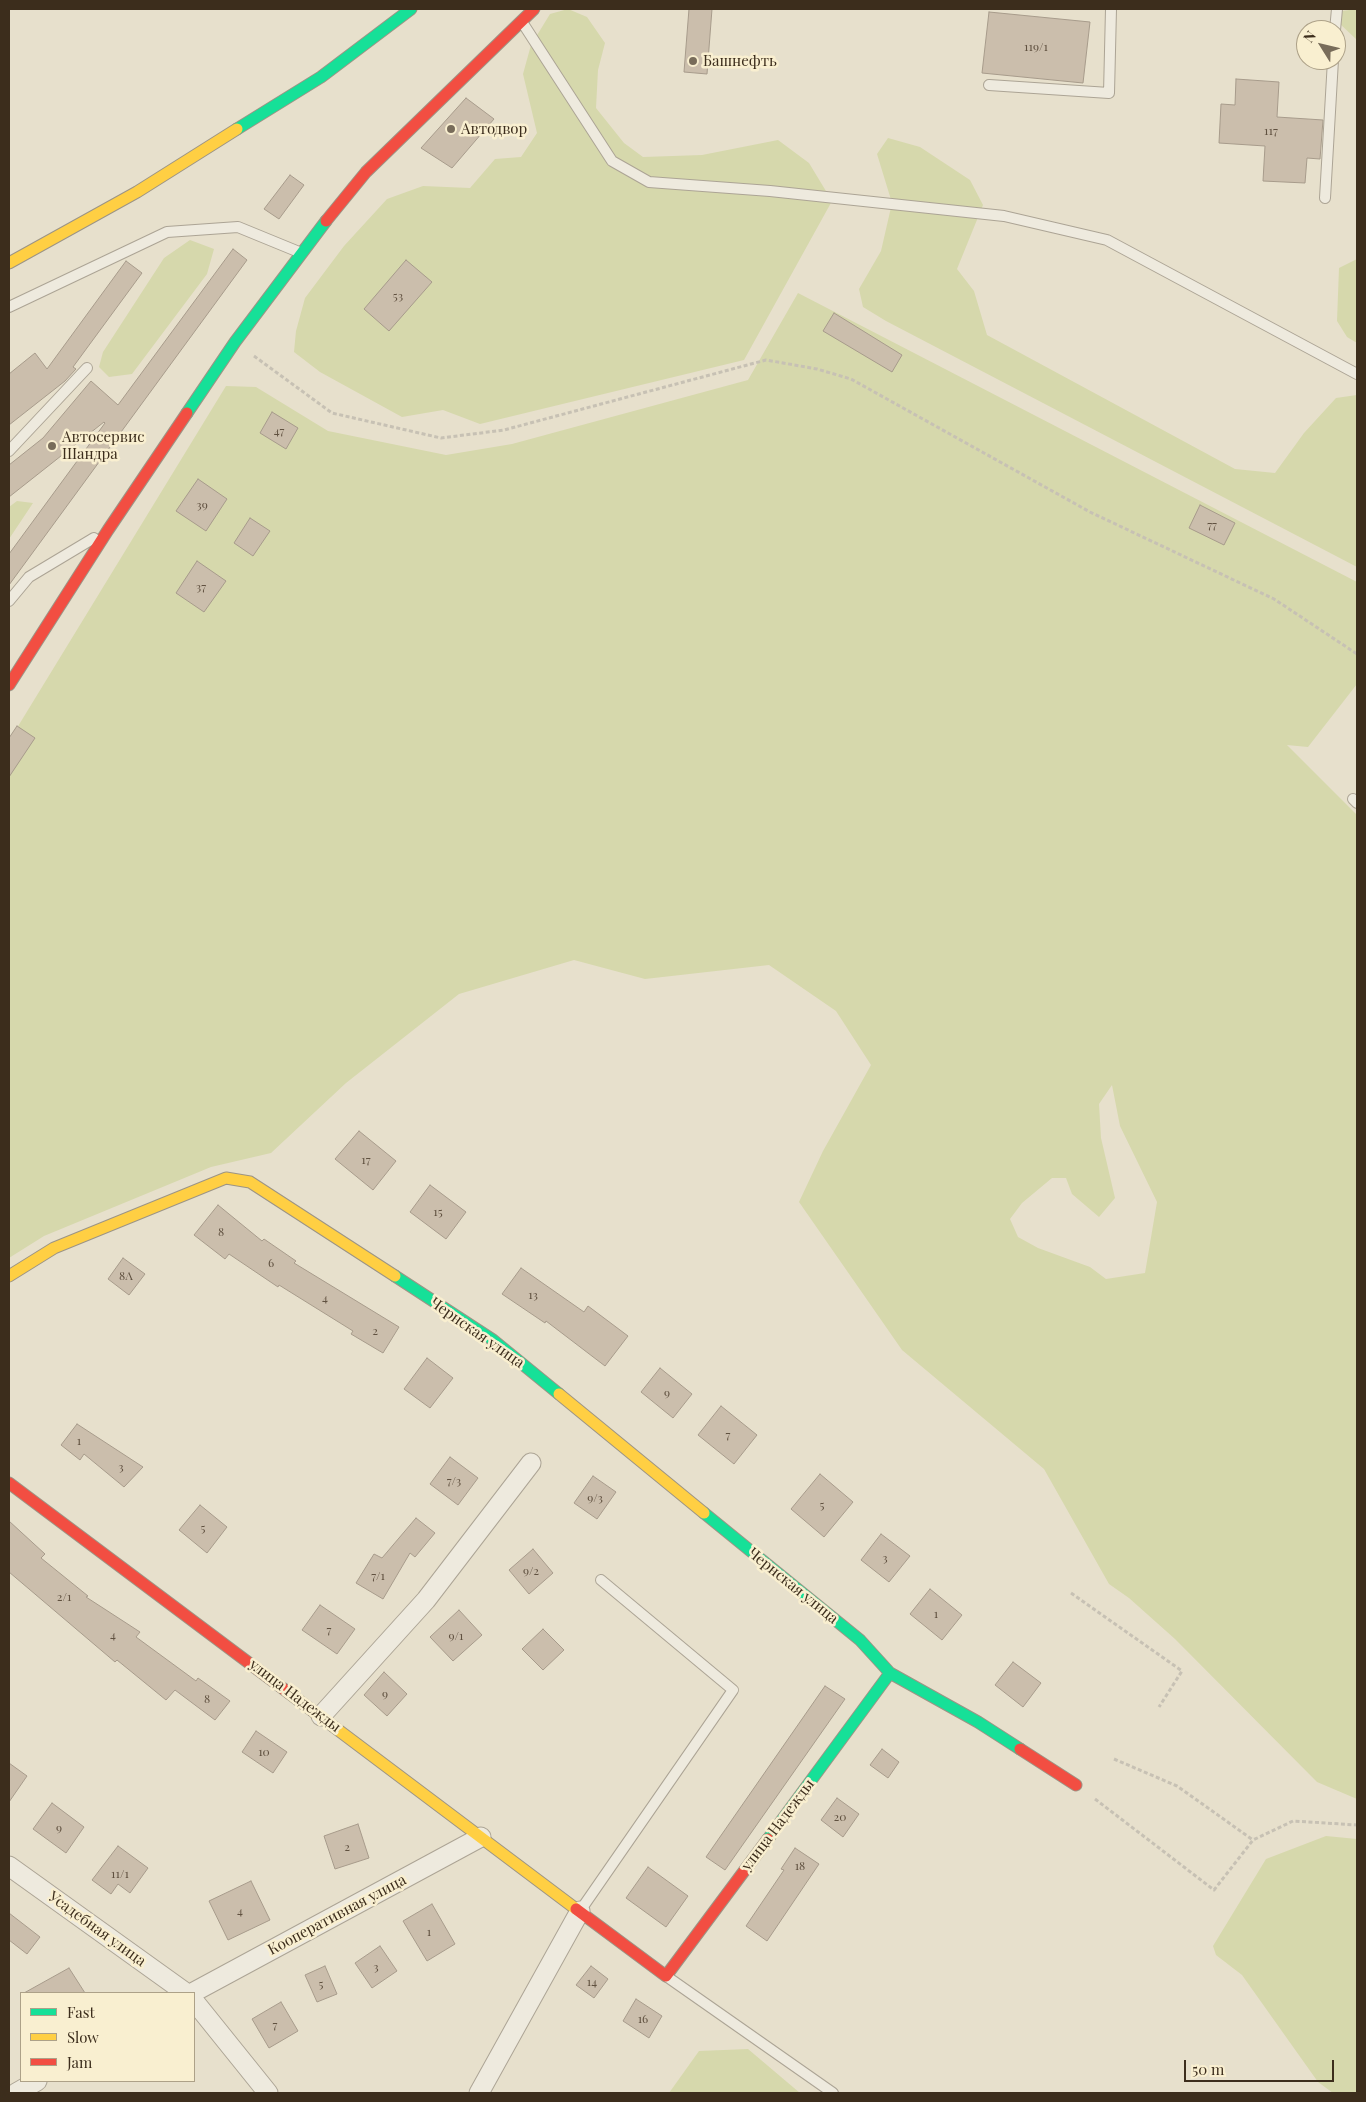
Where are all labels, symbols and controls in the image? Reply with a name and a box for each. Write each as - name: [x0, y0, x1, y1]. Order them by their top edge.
- north arrow: [1296, 20, 1346, 70]
- text: N: [1299, 27, 1320, 46]
- house number: 119/1: [1024, 40, 1048, 54]
- place label: Башнефть: [703, 52, 777, 70]
- marker: Башнефть: [687, 55, 699, 67]
- place label: Автодвор: [461, 120, 527, 138]
- marker: Автодвор: [445, 123, 457, 135]
- house number: 117: [1264, 124, 1278, 138]
- house number: 53: [393, 289, 403, 303]
- house number: 47: [274, 424, 284, 438]
- place label: Автосервис Шандра: [62, 428, 145, 463]
- marker: Автосервис Шандра: [46, 440, 58, 452]
- house number: 39: [196, 498, 208, 512]
- house number: 77: [1207, 518, 1217, 532]
- house number: 37: [196, 580, 206, 594]
- house number: 17: [361, 1153, 371, 1167]
- house number: 15: [433, 1205, 443, 1219]
- house number: 8: [218, 1225, 224, 1239]
- house number: 6: [268, 1256, 274, 1270]
- house number: 8А: [119, 1269, 133, 1283]
- house number: 13: [528, 1288, 538, 1302]
- house number: 4: [322, 1291, 328, 1305]
- street label: Чернская улица: [426, 1294, 528, 1372]
- house number: 2: [372, 1324, 378, 1338]
- house number: 9: [664, 1386, 670, 1400]
- house number: 7: [726, 1428, 730, 1442]
- house number: 1: [77, 1434, 81, 1448]
- house number: 3: [118, 1460, 124, 1474]
- house number: 7/3: [447, 1474, 461, 1488]
- house number: 9/3: [587, 1491, 603, 1505]
- house number: 5: [820, 1498, 824, 1512]
- house number: 5: [201, 1521, 205, 1535]
- street label: Чернская улица: [744, 1544, 842, 1628]
- house number: 3: [882, 1551, 888, 1565]
- house number: 9/2: [523, 1564, 539, 1578]
- house number: 7/1: [371, 1569, 385, 1583]
- house number: 2/1: [57, 1590, 71, 1604]
- house number: 1: [934, 1607, 938, 1621]
- house number: 7: [327, 1623, 331, 1637]
- house number: 4: [110, 1628, 116, 1642]
- house number: 9/1: [448, 1629, 464, 1643]
- street label: улица Надежды: [246, 1656, 344, 1736]
- house number: 9: [382, 1687, 388, 1701]
- house number: 8: [204, 1692, 210, 1706]
- house number: 10: [258, 1745, 270, 1759]
- street label: улица Надежды: [738, 1776, 818, 1874]
- house number: 20: [834, 1810, 846, 1824]
- house number: 9: [56, 1821, 62, 1835]
- house number: 2: [344, 1840, 350, 1854]
- house number: 18: [795, 1859, 805, 1873]
- house number: 11/1: [111, 1867, 129, 1881]
- street label: Кооперативная улица: [265, 1871, 409, 1959]
- street label: Усадебная улица: [45, 1888, 149, 1970]
- house number: 4: [237, 1904, 243, 1918]
- house number: 1: [427, 1925, 431, 1939]
- house number: 3: [373, 1960, 379, 1974]
- house number: 14: [587, 1975, 597, 1989]
- house number: 5: [319, 1977, 323, 1991]
- legend: [20, 1992, 195, 2082]
- text: Fast: [67, 2002, 95, 2022]
- house number: 16: [638, 2012, 648, 2026]
- house number: 7: [273, 2018, 277, 2032]
- text: Slow: [67, 2027, 99, 2047]
- scale bar: [1186, 2050, 1336, 2082]
- text: Jam: [67, 2052, 92, 2072]
- text: 50 m: [1192, 2059, 1224, 2079]

